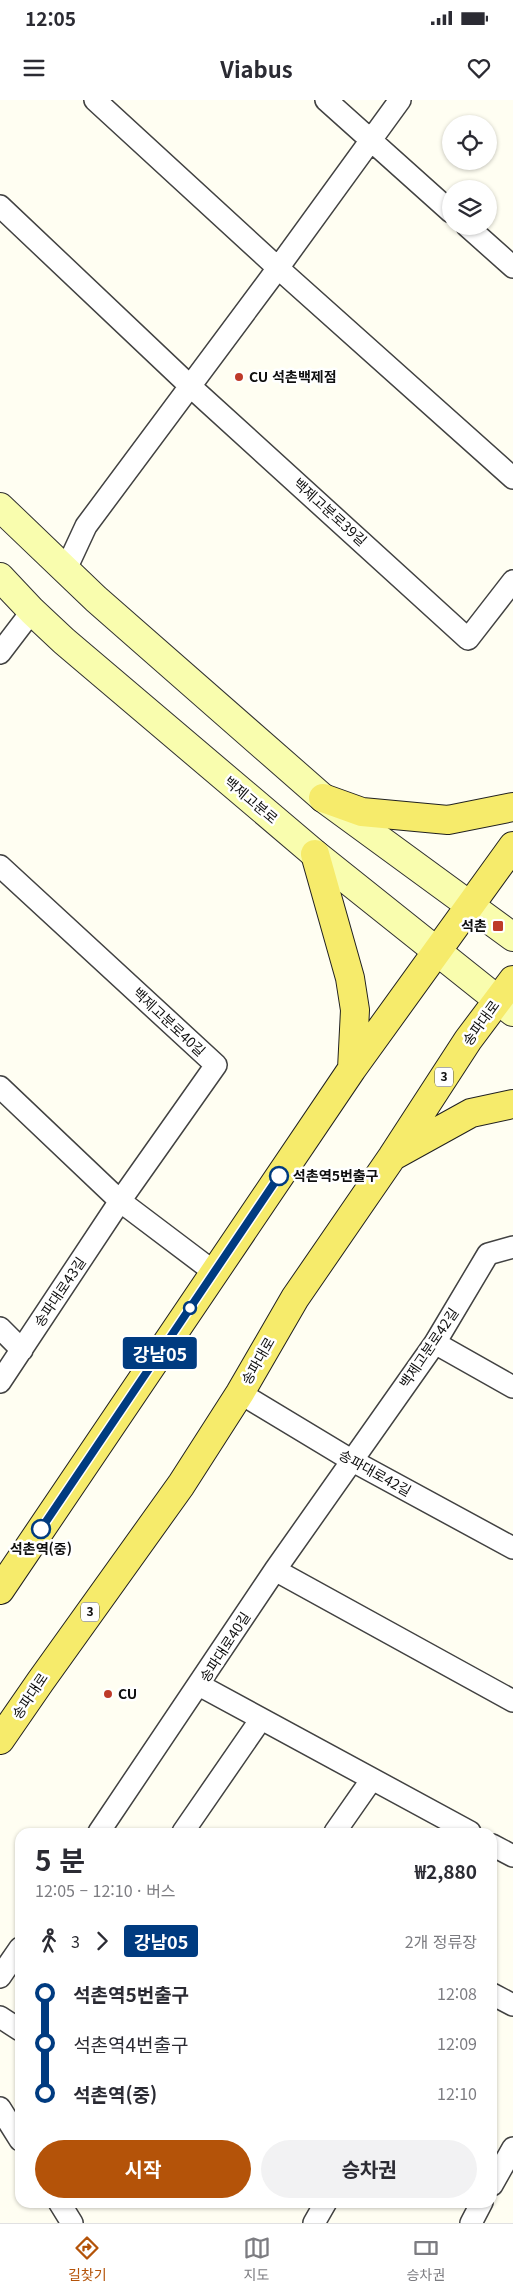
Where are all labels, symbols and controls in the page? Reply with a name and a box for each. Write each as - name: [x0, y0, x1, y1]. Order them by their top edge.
- text: 12:05: [25, 4, 76, 31]
- text: Viabus: [220, 52, 293, 84]
- icon: menu: [20, 54, 48, 82]
- icon: heart: [465, 54, 493, 82]
- map controls: [442, 115, 497, 235]
- button: locate: [442, 115, 497, 170]
- button: layers: [442, 180, 497, 235]
- place label: CU 석촌백제점: [249, 366, 337, 386]
- marker: CU 석촌백제점: [233, 371, 245, 383]
- street label: 백제고분로39길: [289, 473, 372, 550]
- street label: 백제고분로: [221, 771, 283, 828]
- place label: 석촌: [461, 915, 487, 935]
- marker: 석촌: [491, 919, 505, 933]
- street label: 백제고분로40길: [129, 982, 210, 1060]
- street label: 송파대로: [457, 996, 503, 1049]
- road number: 3: [435, 1068, 453, 1086]
- place label: 석촌역5번출구: [293, 1165, 379, 1185]
- marker: 석촌역5번출구: [269, 1166, 289, 1186]
- street label: 송파대로43길: [29, 1253, 90, 1330]
- unlabelled marker: [183, 1301, 197, 1315]
- street label: 백제고분로42길: [394, 1303, 462, 1392]
- street label: 송파대로: [236, 1333, 279, 1388]
- line badge: 강남05: [125, 1337, 195, 1369]
- text: 강남05: [133, 1340, 187, 1366]
- street label: 송파대로42길: [336, 1444, 415, 1500]
- marker: 석촌역(중): [31, 1519, 51, 1539]
- place label: 석촌역(중): [10, 1538, 72, 1558]
- road number: 3: [81, 1602, 99, 1621]
- street label: 송파대로40길: [194, 1607, 254, 1685]
- street label: 송파대로: [6, 1668, 52, 1722]
- place label: CU: [118, 1683, 137, 1703]
- marker: CU: [102, 1688, 114, 1700]
- text: 5 분: [35, 1839, 85, 1879]
- text: ₩2,880: [415, 1857, 477, 1884]
- text: 12:05 – 12:10 · 버스: [35, 1878, 175, 1902]
- icon: walk: [35, 1927, 63, 1955]
- icon: forward: [88, 1927, 116, 1955]
- text: 강남05: [134, 1928, 188, 1954]
- text: 3: [71, 1929, 80, 1953]
- text: 2개 정류장: [405, 1929, 477, 1953]
- text: 석촌역5번출구: [73, 1980, 189, 2007]
- text: 12:08: [437, 1981, 477, 2005]
- text: 석촌역4번출구: [73, 2030, 188, 2057]
- text: 12:09: [437, 2031, 477, 2055]
- text: 석촌역(중): [73, 2080, 157, 2107]
- text: 12:10: [437, 2081, 477, 2105]
- button: 시작: [35, 2140, 251, 2198]
- button: 승차권: [261, 2140, 477, 2198]
- tab: 길찾기: [68, 2234, 107, 2284]
- tab: 지도: [243, 2234, 271, 2284]
- tab: 승차권: [406, 2234, 445, 2284]

